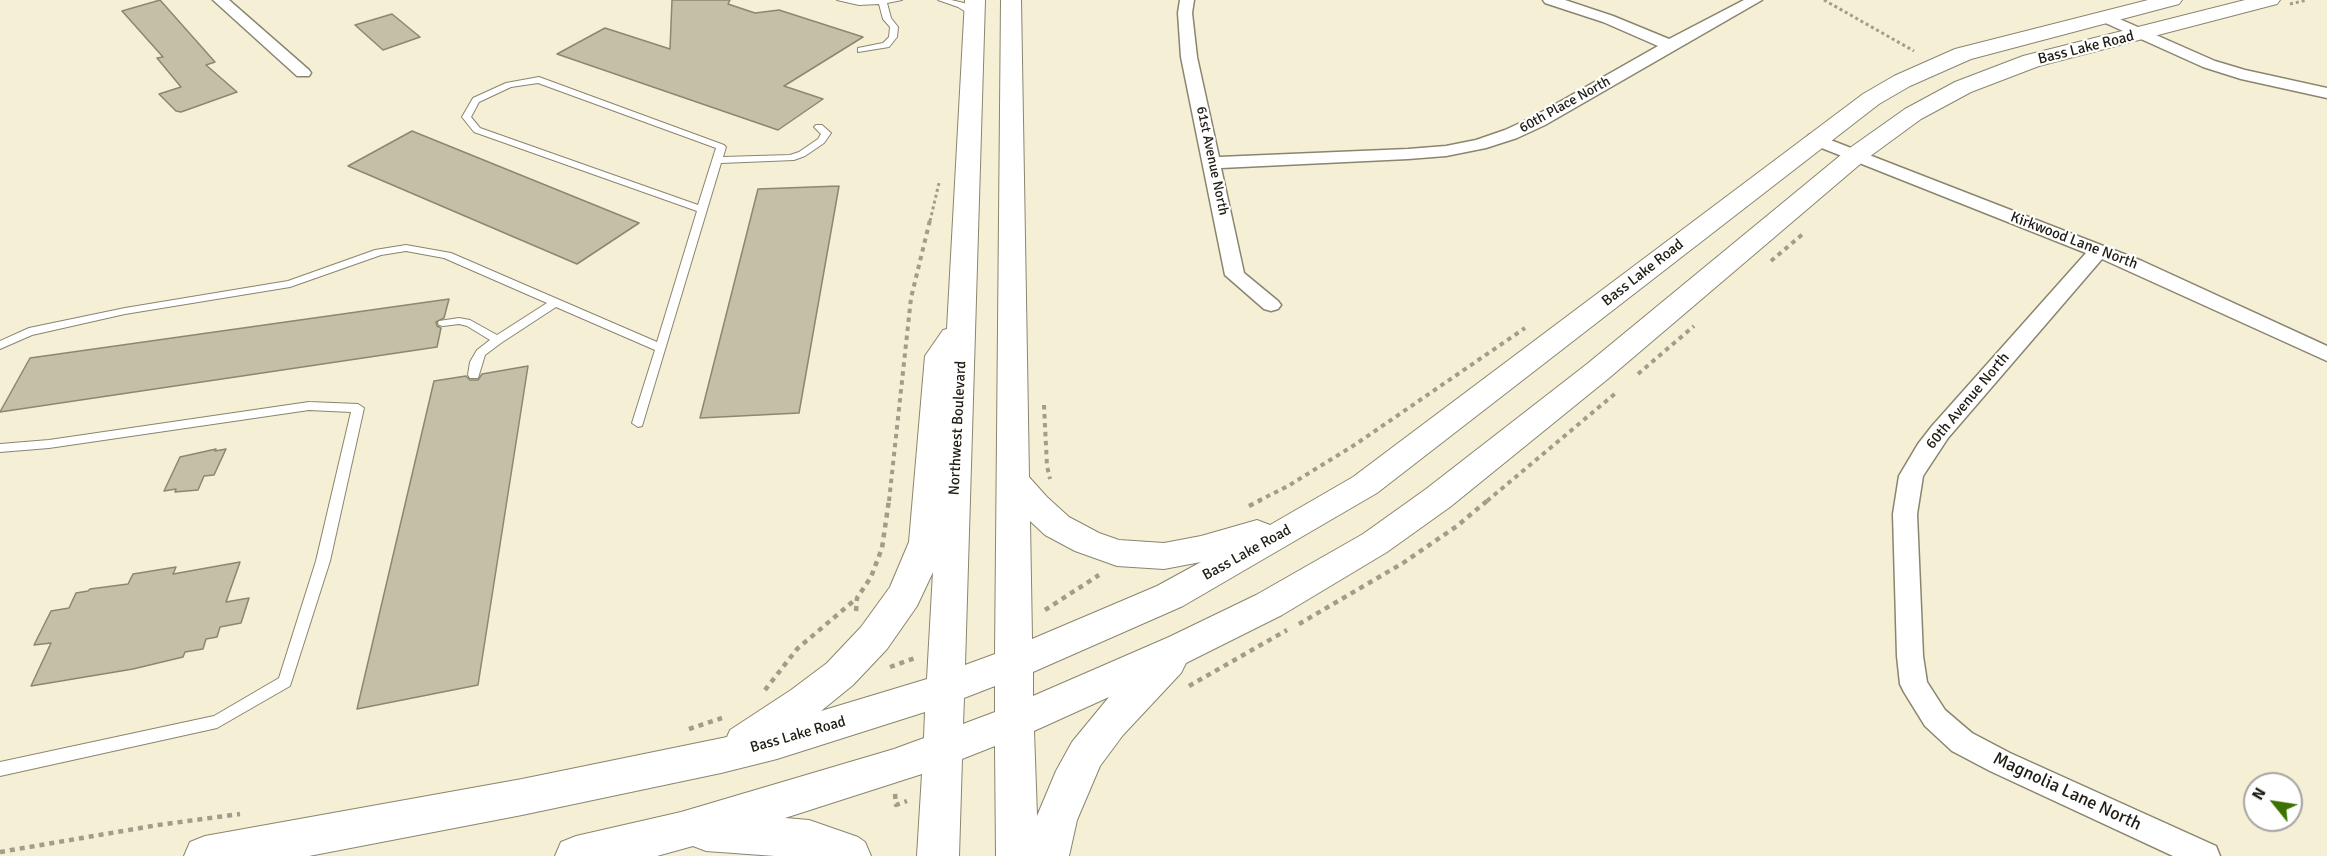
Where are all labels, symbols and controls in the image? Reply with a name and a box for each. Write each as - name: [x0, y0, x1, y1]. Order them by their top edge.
- street label: Bass Lake Road: [2036, 27, 2136, 69]
- street label: 60th Place North: [1517, 73, 1613, 137]
- street label: 61st Avenue North: [1192, 105, 1232, 217]
- street label: Kirkwood Lane North: [2008, 208, 2140, 274]
- street label: Bass Lake Road: [1599, 236, 1687, 310]
- street label: 60th Avenue North: [1922, 349, 2014, 453]
- street label: Northwest Boulevard: [945, 360, 971, 496]
- street label: Bass Lake Road: [1200, 521, 1294, 585]
- street label: Bass Lake Road: [748, 713, 848, 757]
- street label: Magnolia Lane North: [1989, 748, 2145, 836]
- north arrow: [2243, 772, 2303, 832]
- text: N: [2248, 784, 2271, 804]

